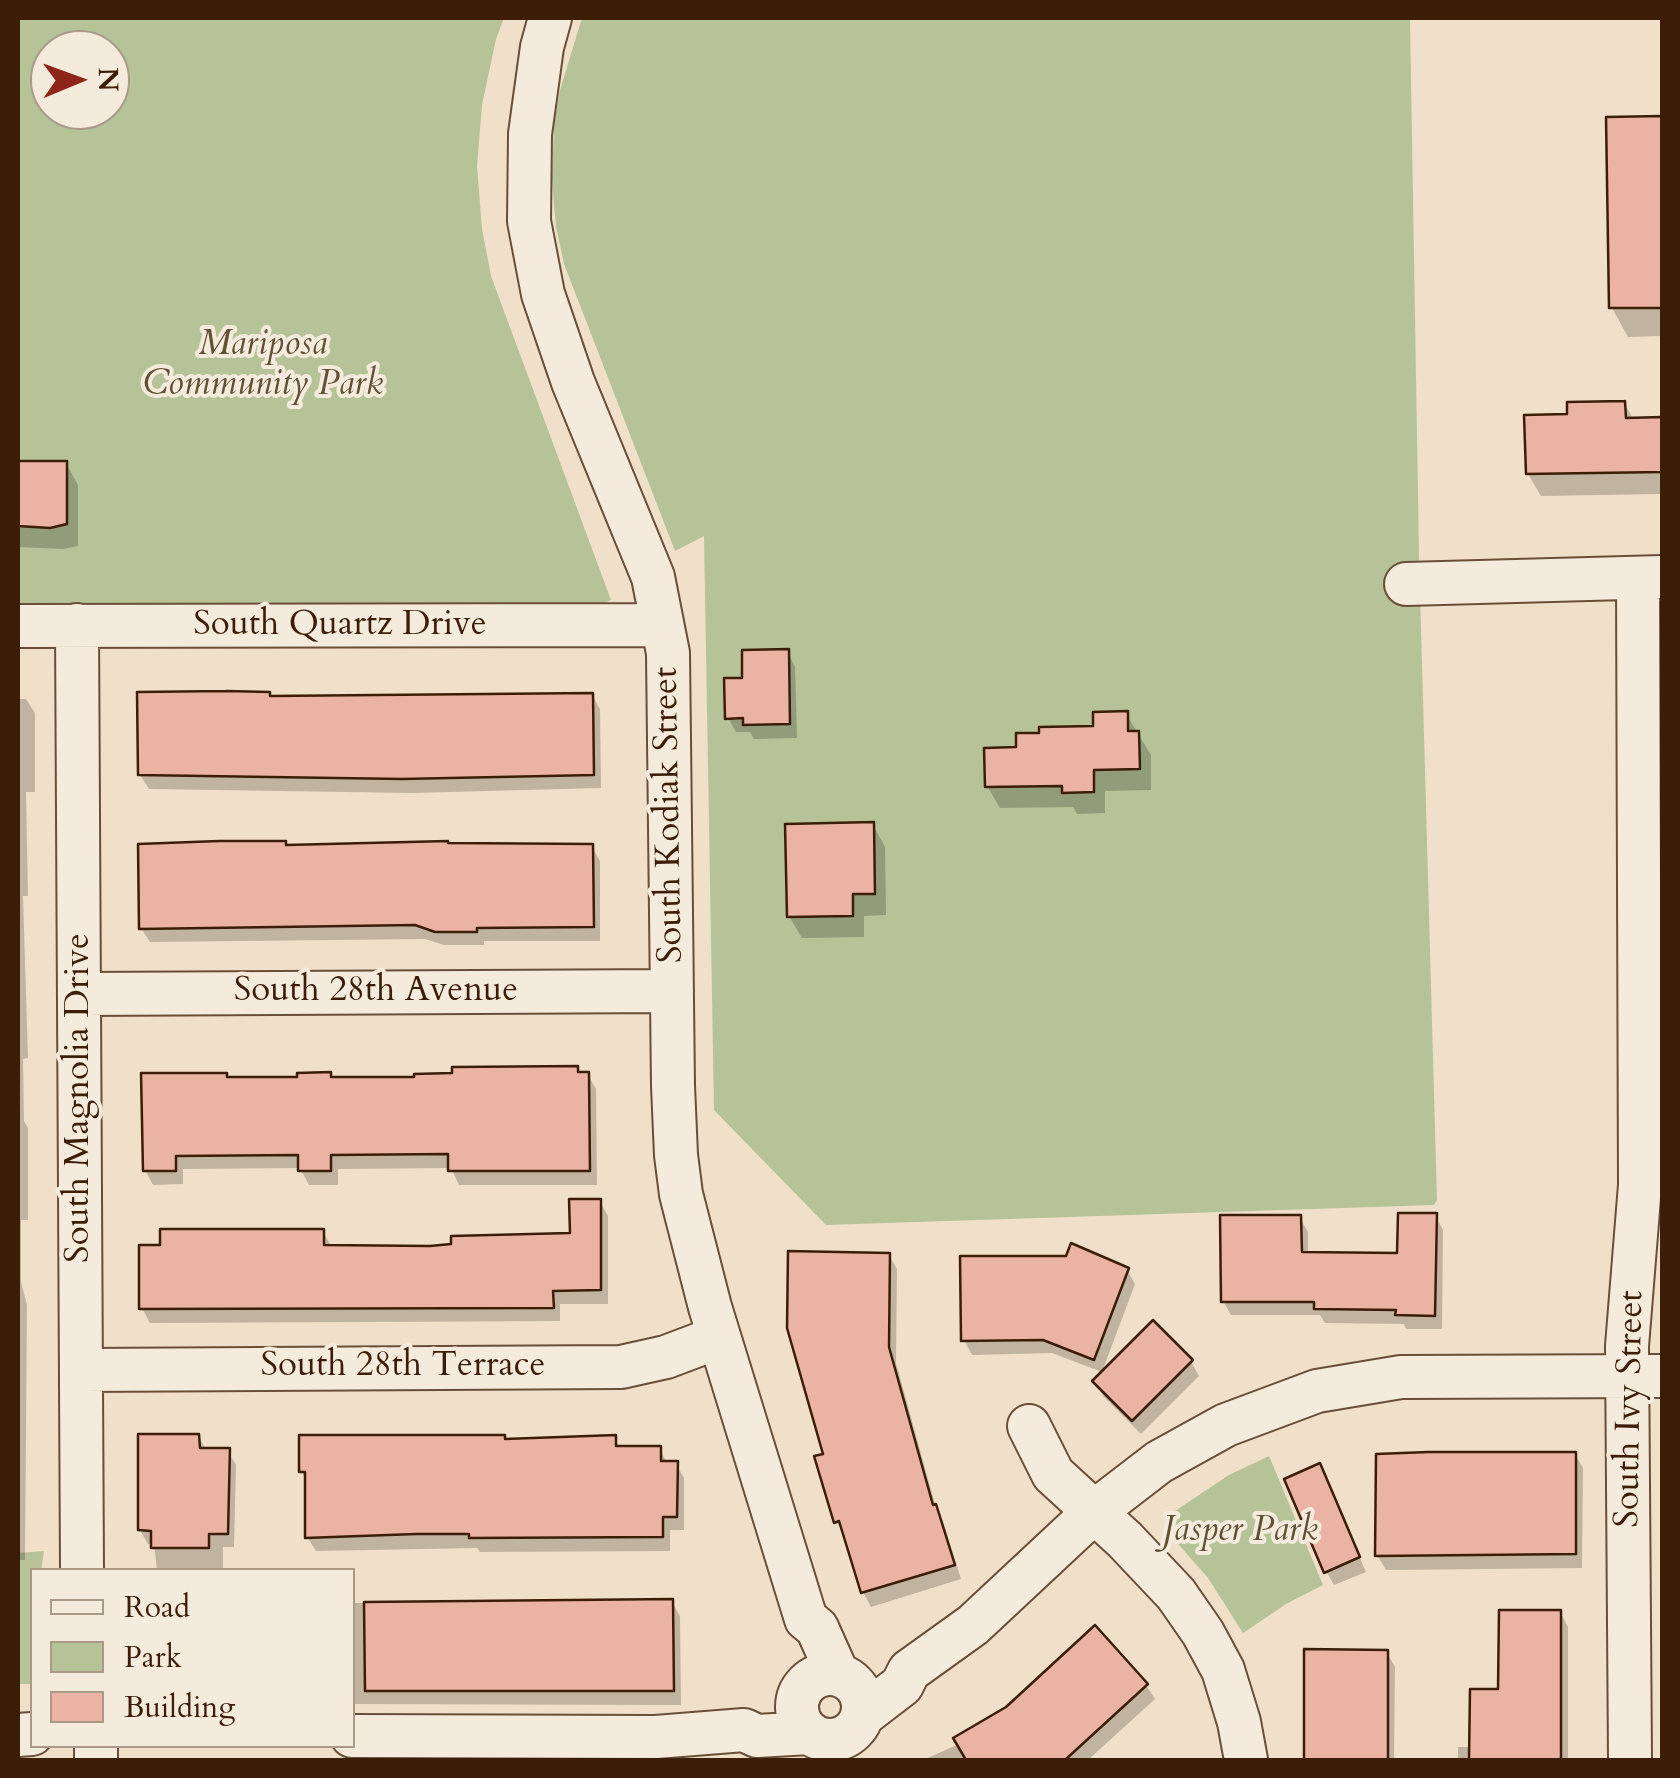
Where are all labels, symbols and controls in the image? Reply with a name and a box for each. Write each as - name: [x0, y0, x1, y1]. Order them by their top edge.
- north arrow: [30, 30, 130, 130]
- text: N: [89, 67, 127, 92]
- park label: Mariposa Community Park: [143, 325, 383, 407]
- street label: South Quartz Drive: [193, 605, 487, 647]
- street label: South Kodiak Street: [646, 667, 694, 963]
- street label: South Magnolia Drive: [59, 933, 101, 1263]
- street label: South 28th Avenue: [234, 971, 518, 1013]
- street label: South Ivy Street: [1608, 1290, 1654, 1528]
- street label: South 28th Terrace: [261, 1346, 545, 1388]
- park label: Jasper Park: [1162, 1511, 1318, 1553]
- legend: [30, 1568, 355, 1748]
- text: Road: [124, 1587, 190, 1628]
- text: Park: [124, 1637, 182, 1678]
- text: Building: [124, 1687, 235, 1728]

